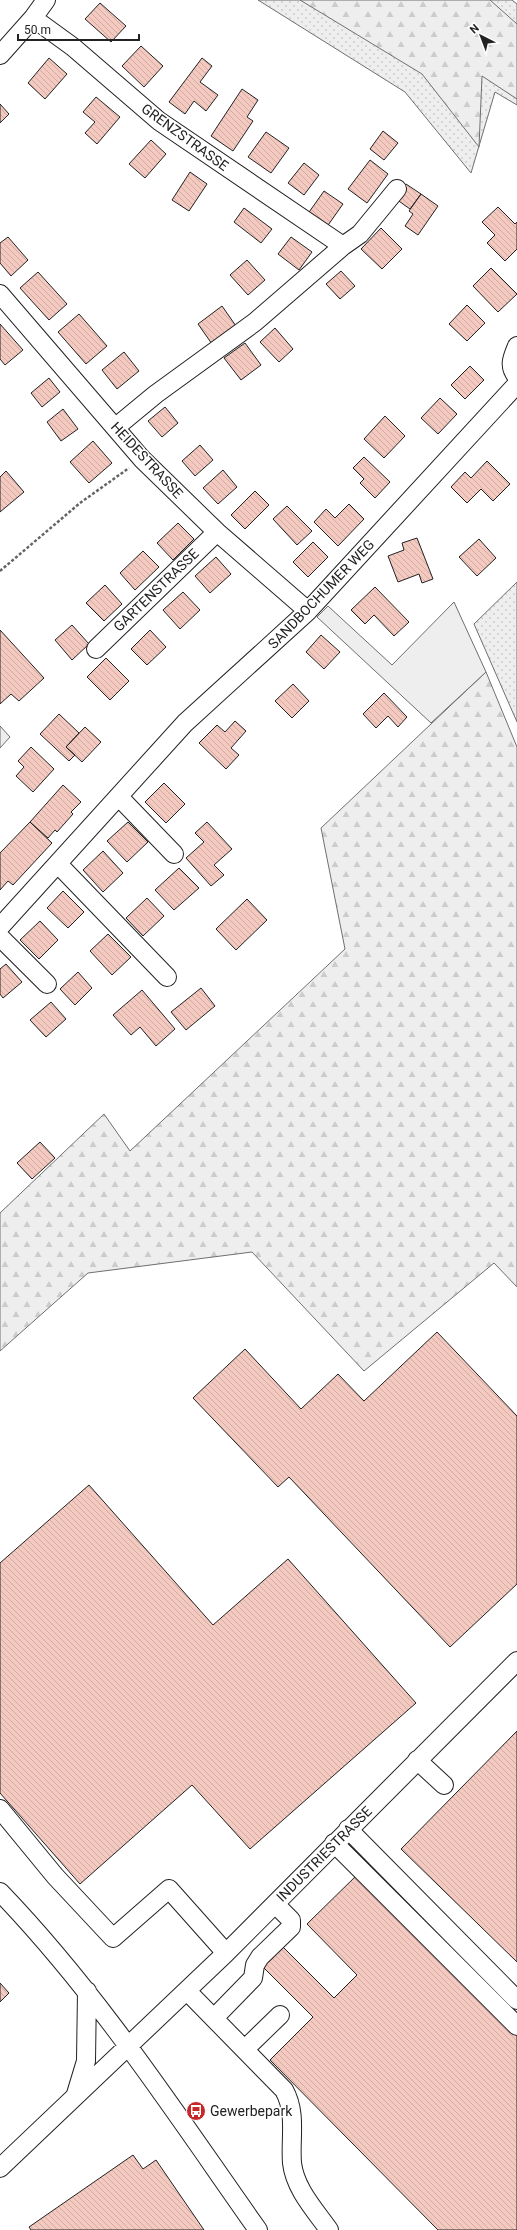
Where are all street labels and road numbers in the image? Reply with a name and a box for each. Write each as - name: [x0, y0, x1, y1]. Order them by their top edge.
- street label: GRENZSTRASSE: [138, 100, 232, 174]
- street label: HEIDESTRASSE: [108, 419, 186, 501]
- street label: SANDBOCHUMER WEG: [265, 536, 377, 652]
- street label: GARTENSTRASSE: [110, 545, 202, 635]
- street label: INDUSTRIESTRASSE: [273, 1803, 375, 1905]

